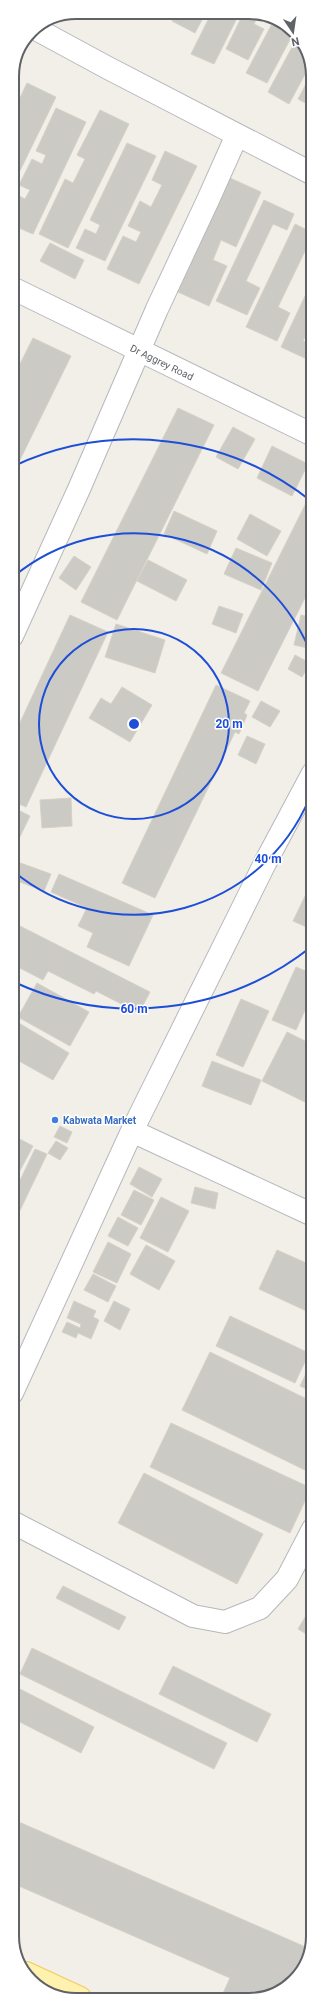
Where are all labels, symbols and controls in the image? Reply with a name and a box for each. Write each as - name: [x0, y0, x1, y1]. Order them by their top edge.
- north arrow: [273, 12, 313, 52]
- text: N: [290, 34, 300, 49]
- street label: Dr Aggrey Road: [128, 342, 195, 382]
- centre of rings: [127, 717, 141, 731]
- text: 20 m: [215, 717, 243, 731]
- text: 40 m: [254, 852, 282, 866]
- text: 60 m: [120, 1002, 148, 1016]
- marker: Kabwata Market: [50, 1115, 60, 1125]
- place label: Kabwata Market: [63, 1115, 137, 1126]

